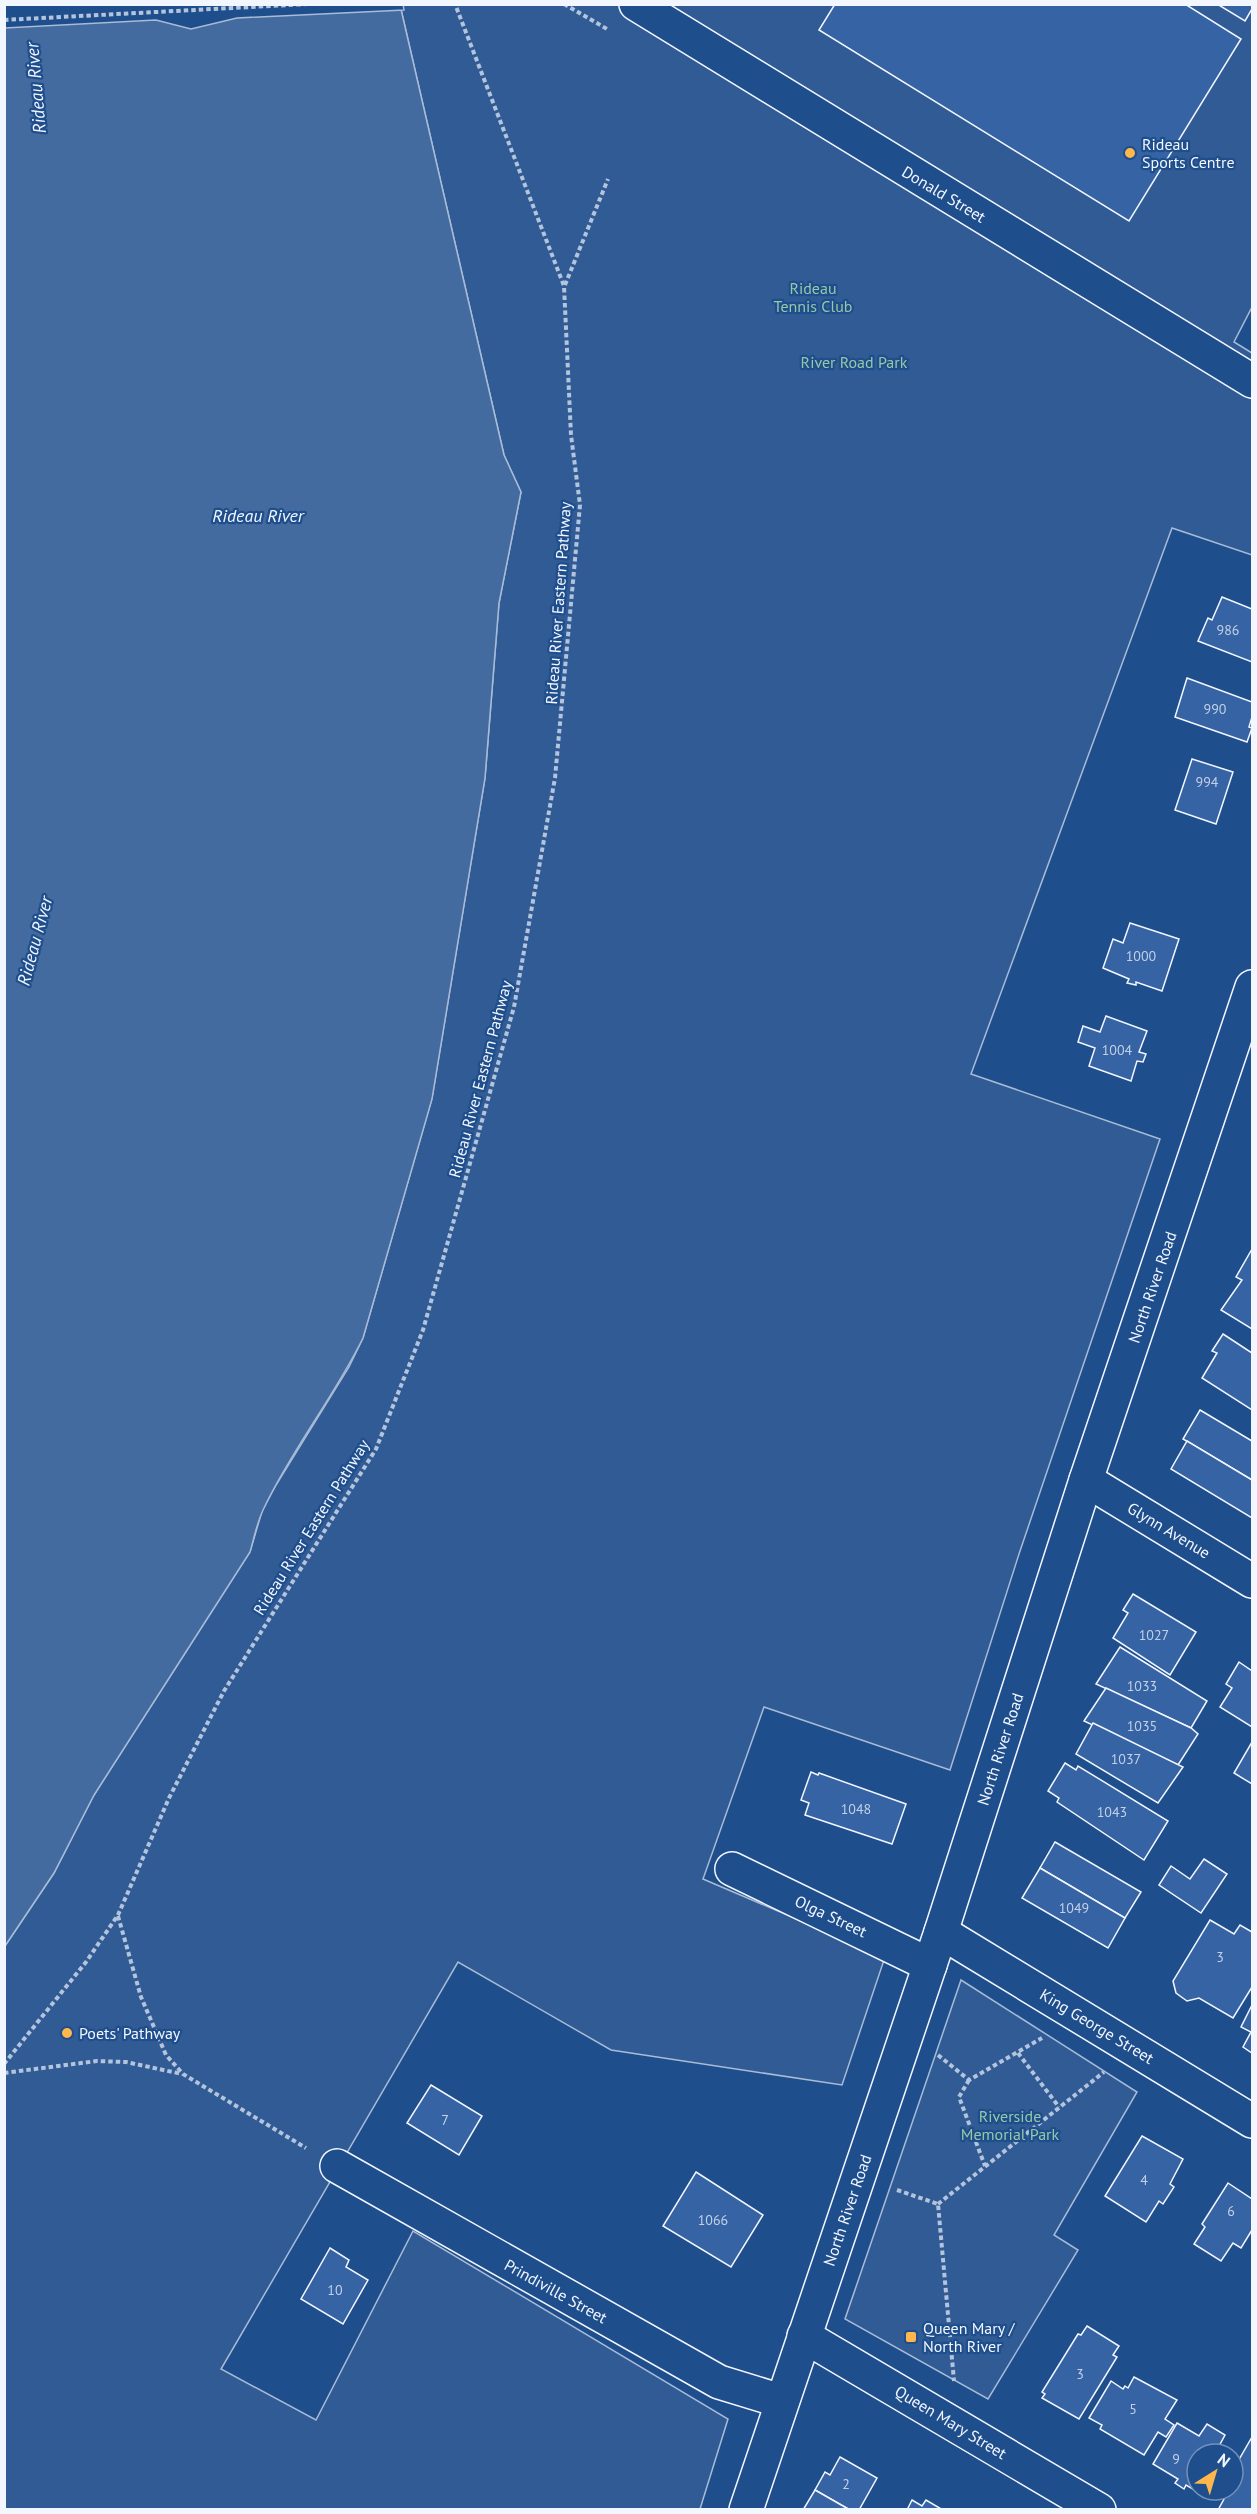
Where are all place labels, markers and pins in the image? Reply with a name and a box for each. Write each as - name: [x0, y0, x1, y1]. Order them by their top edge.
- place label: Rideau Sports Centre: [1142, 134, 1235, 172]
- marker: Rideau Sports Centre: [1123, 146, 1137, 160]
- place label: Poets' Pathway: [79, 2023, 181, 2043]
- marker: Poets' Pathway: [60, 2026, 74, 2040]
- place label: Queen Mary / North River: [923, 2318, 1016, 2356]
- marker: Queen Mary / North River: [904, 2330, 918, 2344]

